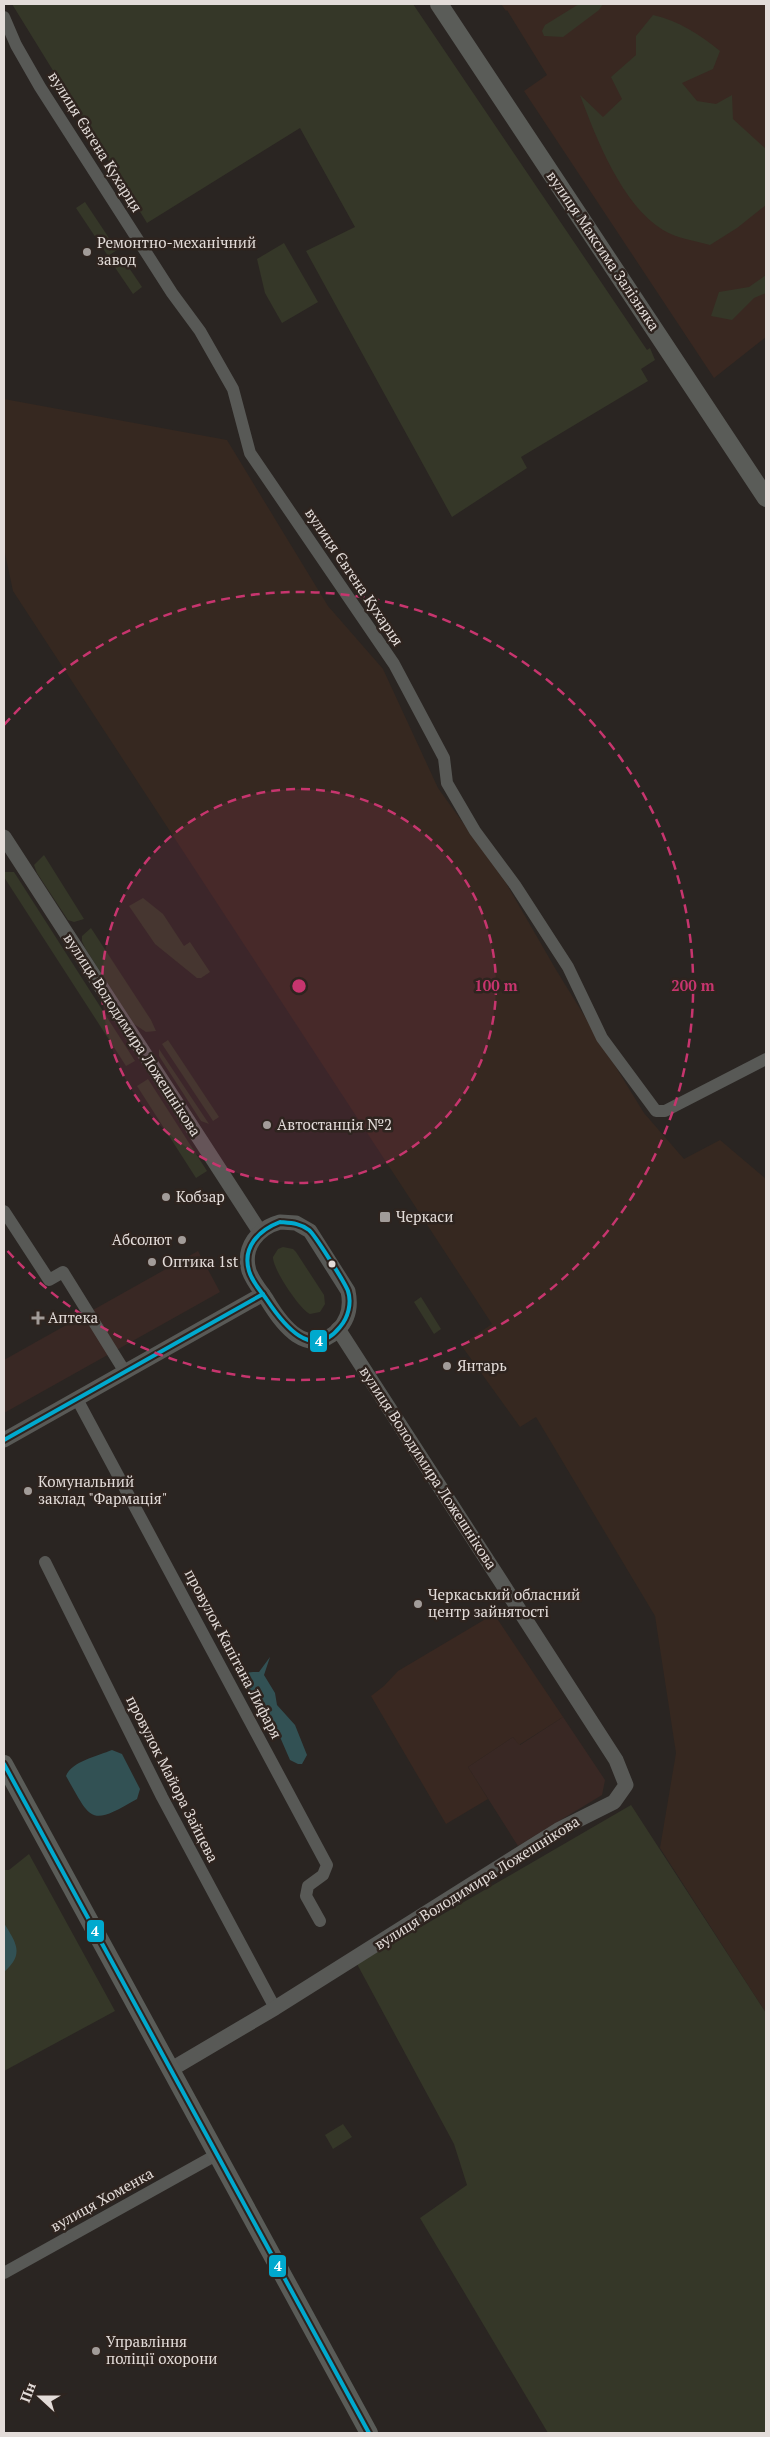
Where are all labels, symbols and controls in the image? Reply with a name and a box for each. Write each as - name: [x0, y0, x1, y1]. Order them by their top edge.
- street label: вулиця Євгена Кухарця: [44, 67, 147, 216]
- street label: вулиця Максима Залізняка: [543, 167, 665, 335]
- place label: Ремонтно-механічний завод: [97, 232, 256, 269]
- marker: Ремонтно-механічний завод: [81, 246, 93, 258]
- street label: вулиця Євгена Кухарця: [301, 503, 409, 649]
- street label: вулиця Володимира Ложешнікова: [60, 929, 206, 1140]
- text: 100 m: [474, 975, 518, 995]
- text: 200 m: [671, 975, 715, 995]
- centre of rings: [290, 977, 308, 995]
- place label: Автостанція №2: [277, 1114, 392, 1134]
- marker: Автостанція №2: [261, 1119, 273, 1131]
- place label: Кобзар: [176, 1186, 225, 1206]
- marker: Кобзар: [160, 1191, 172, 1203]
- place label: Черкаси: [396, 1206, 453, 1226]
- marker: Черкаси: [378, 1210, 392, 1224]
- place label: Абсолют: [112, 1229, 173, 1249]
- marker: Абсолют: [176, 1234, 188, 1246]
- place label: Оптика 1st: [162, 1251, 239, 1271]
- marker: Оптика 1st: [146, 1256, 158, 1268]
- unlabelled marker: [327, 1259, 337, 1269]
- place label: Аптека: [48, 1307, 98, 1327]
- marker: Аптека: [32, 1312, 44, 1324]
- line badge: 4: [309, 1329, 328, 1353]
- text: 4: [315, 1331, 323, 1350]
- place label: Янтарь: [457, 1355, 507, 1375]
- marker: Янтарь: [441, 1360, 453, 1372]
- street label: вулиця Володимира Ложешнікова: [356, 1362, 502, 1573]
- place label: Комунальний заклад "Фармація": [38, 1471, 167, 1508]
- marker: Комунальний заклад "Фармація": [22, 1485, 34, 1497]
- street label: провулок Капітана Лифаря: [181, 1565, 287, 1742]
- place label: Черкаський обласний центр зайнятості: [428, 1584, 580, 1621]
- marker: Черкаський обласний центр зайнятості: [412, 1598, 424, 1610]
- street label: провулок Майора Зайцева: [122, 1692, 224, 1866]
- street label: вулиця Володимира Ложешнікова: [370, 1810, 583, 1954]
- line badge: 4: [86, 1919, 105, 1943]
- text: 4: [91, 1921, 99, 1940]
- street label: вулиця Хоменка: [47, 2162, 157, 2236]
- line badge: 4: [268, 2254, 287, 2278]
- text: 4: [274, 2256, 282, 2275]
- place label: Управління поліції охорони: [106, 2331, 218, 2368]
- marker: Управління поліції охорони: [90, 2345, 102, 2357]
- north arrow: [15, 2372, 65, 2422]
- text: Пн: [15, 2379, 40, 2405]

